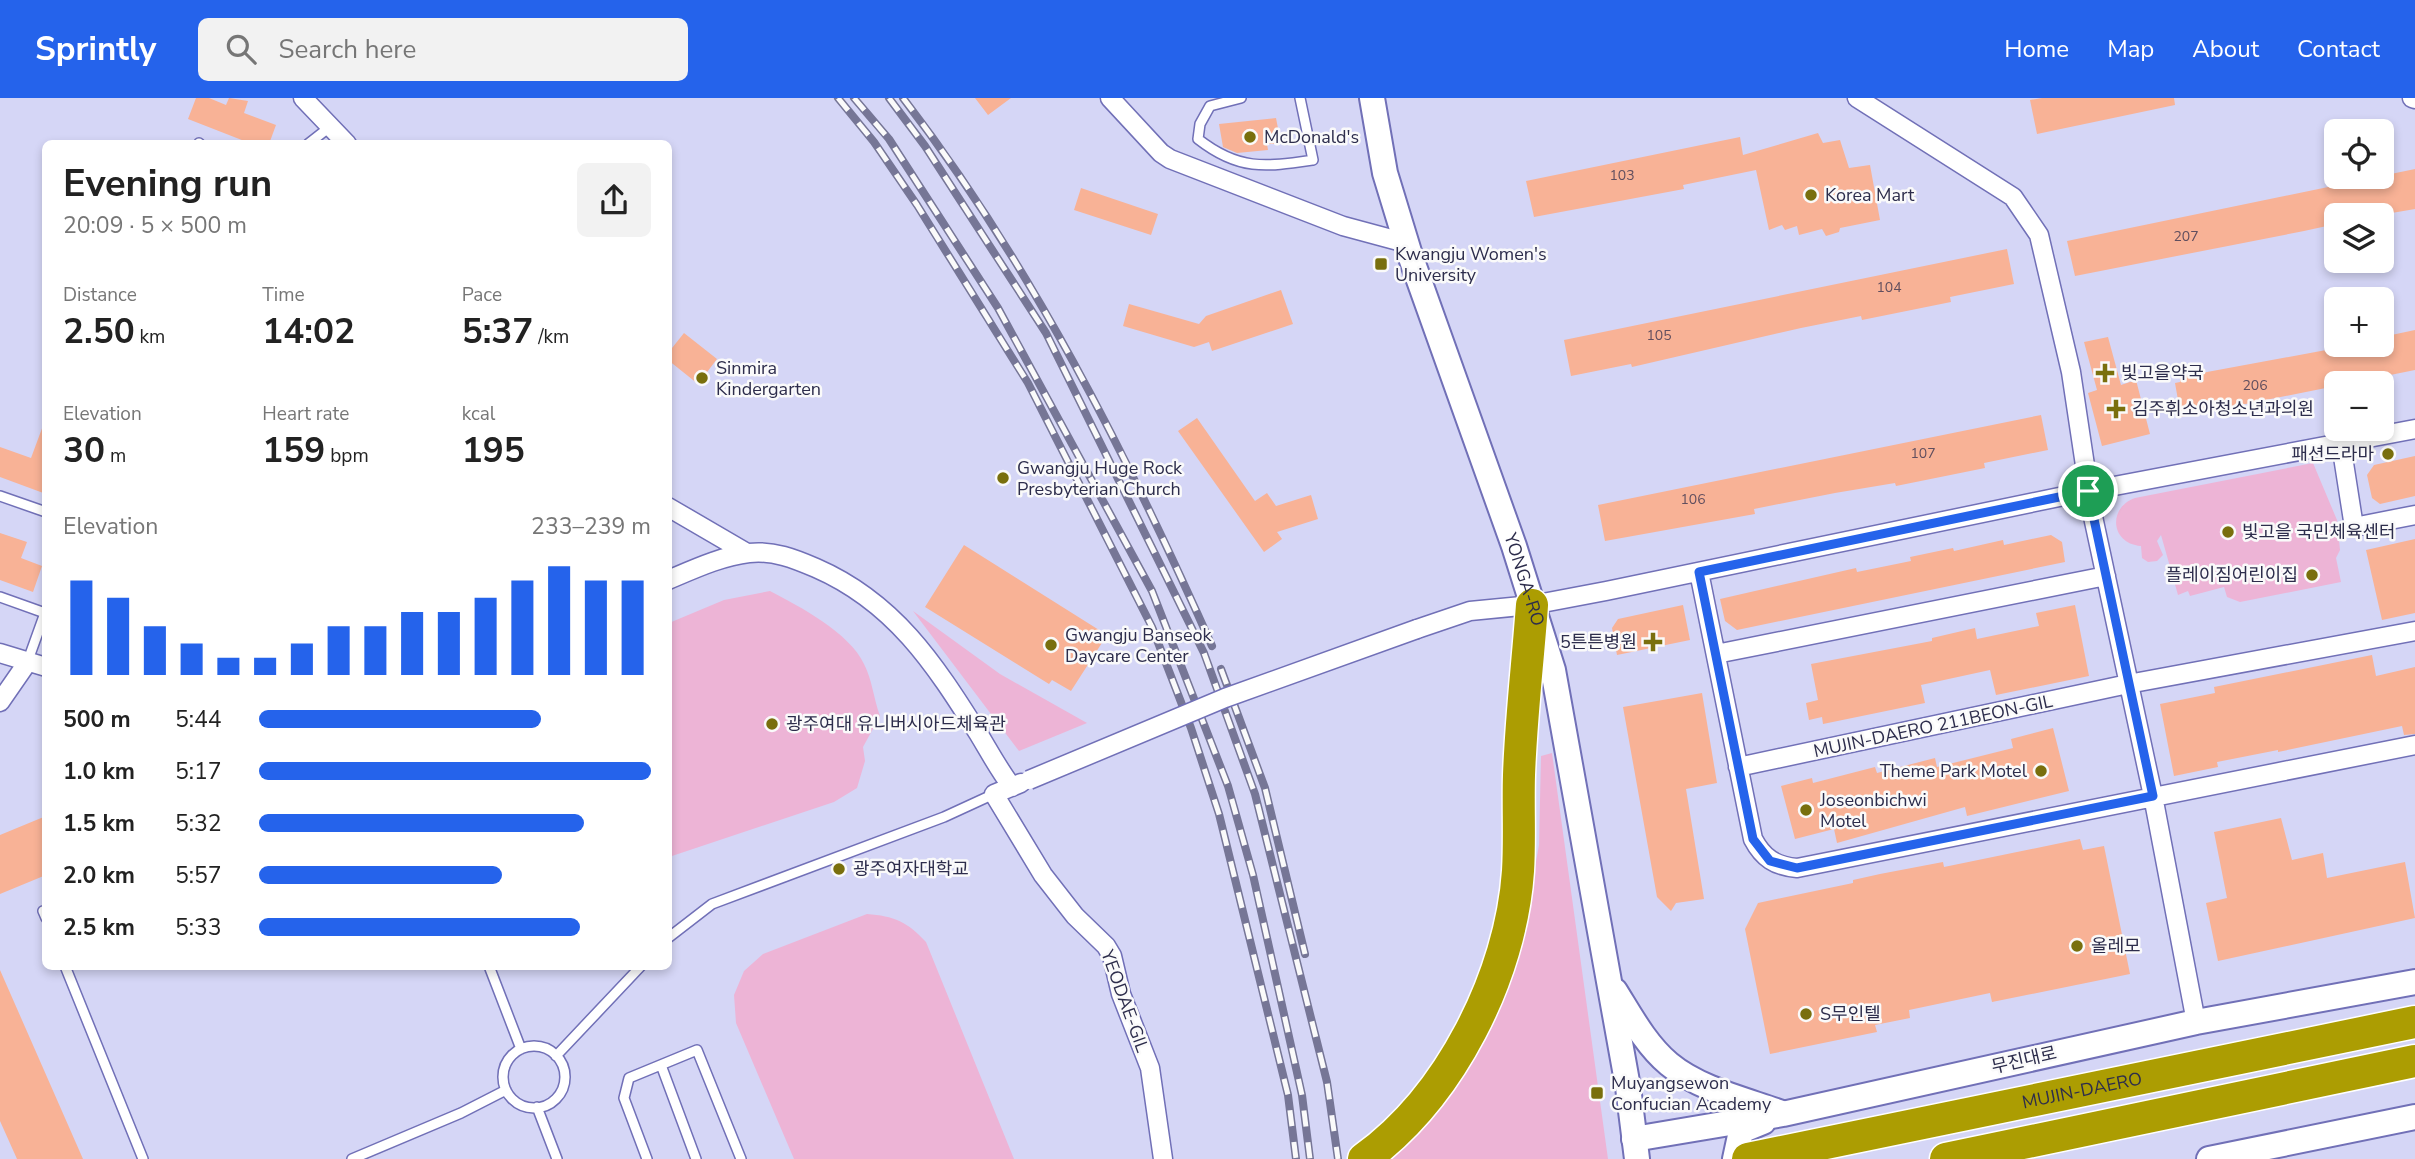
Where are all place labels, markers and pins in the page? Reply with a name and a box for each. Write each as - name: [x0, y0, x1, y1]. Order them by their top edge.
- place label: McDonald's: [1264, 125, 1359, 149]
- marker: McDonald's: [1242, 129, 1258, 145]
- place label: Korea Mart: [1825, 183, 1915, 207]
- marker: Korea Mart: [1803, 187, 1819, 203]
- place label: Kwangju Women's University: [1395, 242, 1547, 287]
- marker: Kwangju Women's University: [1373, 256, 1389, 272]
- place label: Sinmira Kindergarten: [716, 356, 821, 401]
- place label: 빛고을약국: [2121, 361, 2204, 385]
- marker: 빛고을약국: [2095, 363, 2115, 383]
- marker: Sinmira Kindergarten: [694, 370, 710, 386]
- place label: 김주휘소아청소년과의원: [2132, 397, 2314, 421]
- marker: 김주휘소아청소년과의원: [2106, 399, 2126, 419]
- place label: 패션드라마: [2291, 442, 2374, 466]
- marker: 패션드라마: [2380, 446, 2396, 462]
- place label: Gwangju Huge Rock Presbyterian Church: [1017, 456, 1183, 501]
- pin: [2058, 461, 2118, 521]
- marker: Gwangju Huge Rock Presbyterian Church: [995, 470, 1011, 486]
- place label: 빛고을 국민체육센터: [2242, 520, 2396, 544]
- marker: 빛고을 국민체육센터: [2220, 524, 2236, 540]
- place label: 플레이짐어린이집: [2166, 563, 2298, 587]
- marker: 플레이짐어린이집: [2304, 567, 2320, 583]
- place label: Gwangju Banseok Daycare Center: [1065, 623, 1212, 668]
- place label: 5튼튼병원: [1560, 630, 1637, 654]
- marker: 5튼튼병원: [1643, 632, 1663, 652]
- marker: Gwangju Banseok Daycare Center: [1043, 637, 1059, 653]
- place label: 광주여대 유니버시아드체육관: [786, 712, 1006, 736]
- marker: 광주여대 유니버시아드체육관: [764, 716, 780, 732]
- place label: Theme Park Motel: [1880, 759, 2028, 783]
- marker: Theme Park Motel: [2033, 763, 2049, 779]
- place label: Joseonbichwi Motel: [1819, 788, 1927, 833]
- marker: Joseonbichwi Motel: [1798, 802, 1814, 818]
- place label: 광주여자대학교: [853, 857, 969, 881]
- marker: 광주여자대학교: [831, 861, 847, 877]
- place label: 올레모: [2091, 934, 2141, 958]
- marker: 올레모: [2069, 938, 2085, 954]
- place label: S무인텔: [1820, 1002, 1881, 1026]
- marker: S무인텔: [1798, 1006, 1814, 1022]
- place label: Muyangsewon Confucian Academy: [1611, 1071, 1772, 1116]
- marker: Muyangsewon Confucian Academy: [1589, 1085, 1605, 1101]

